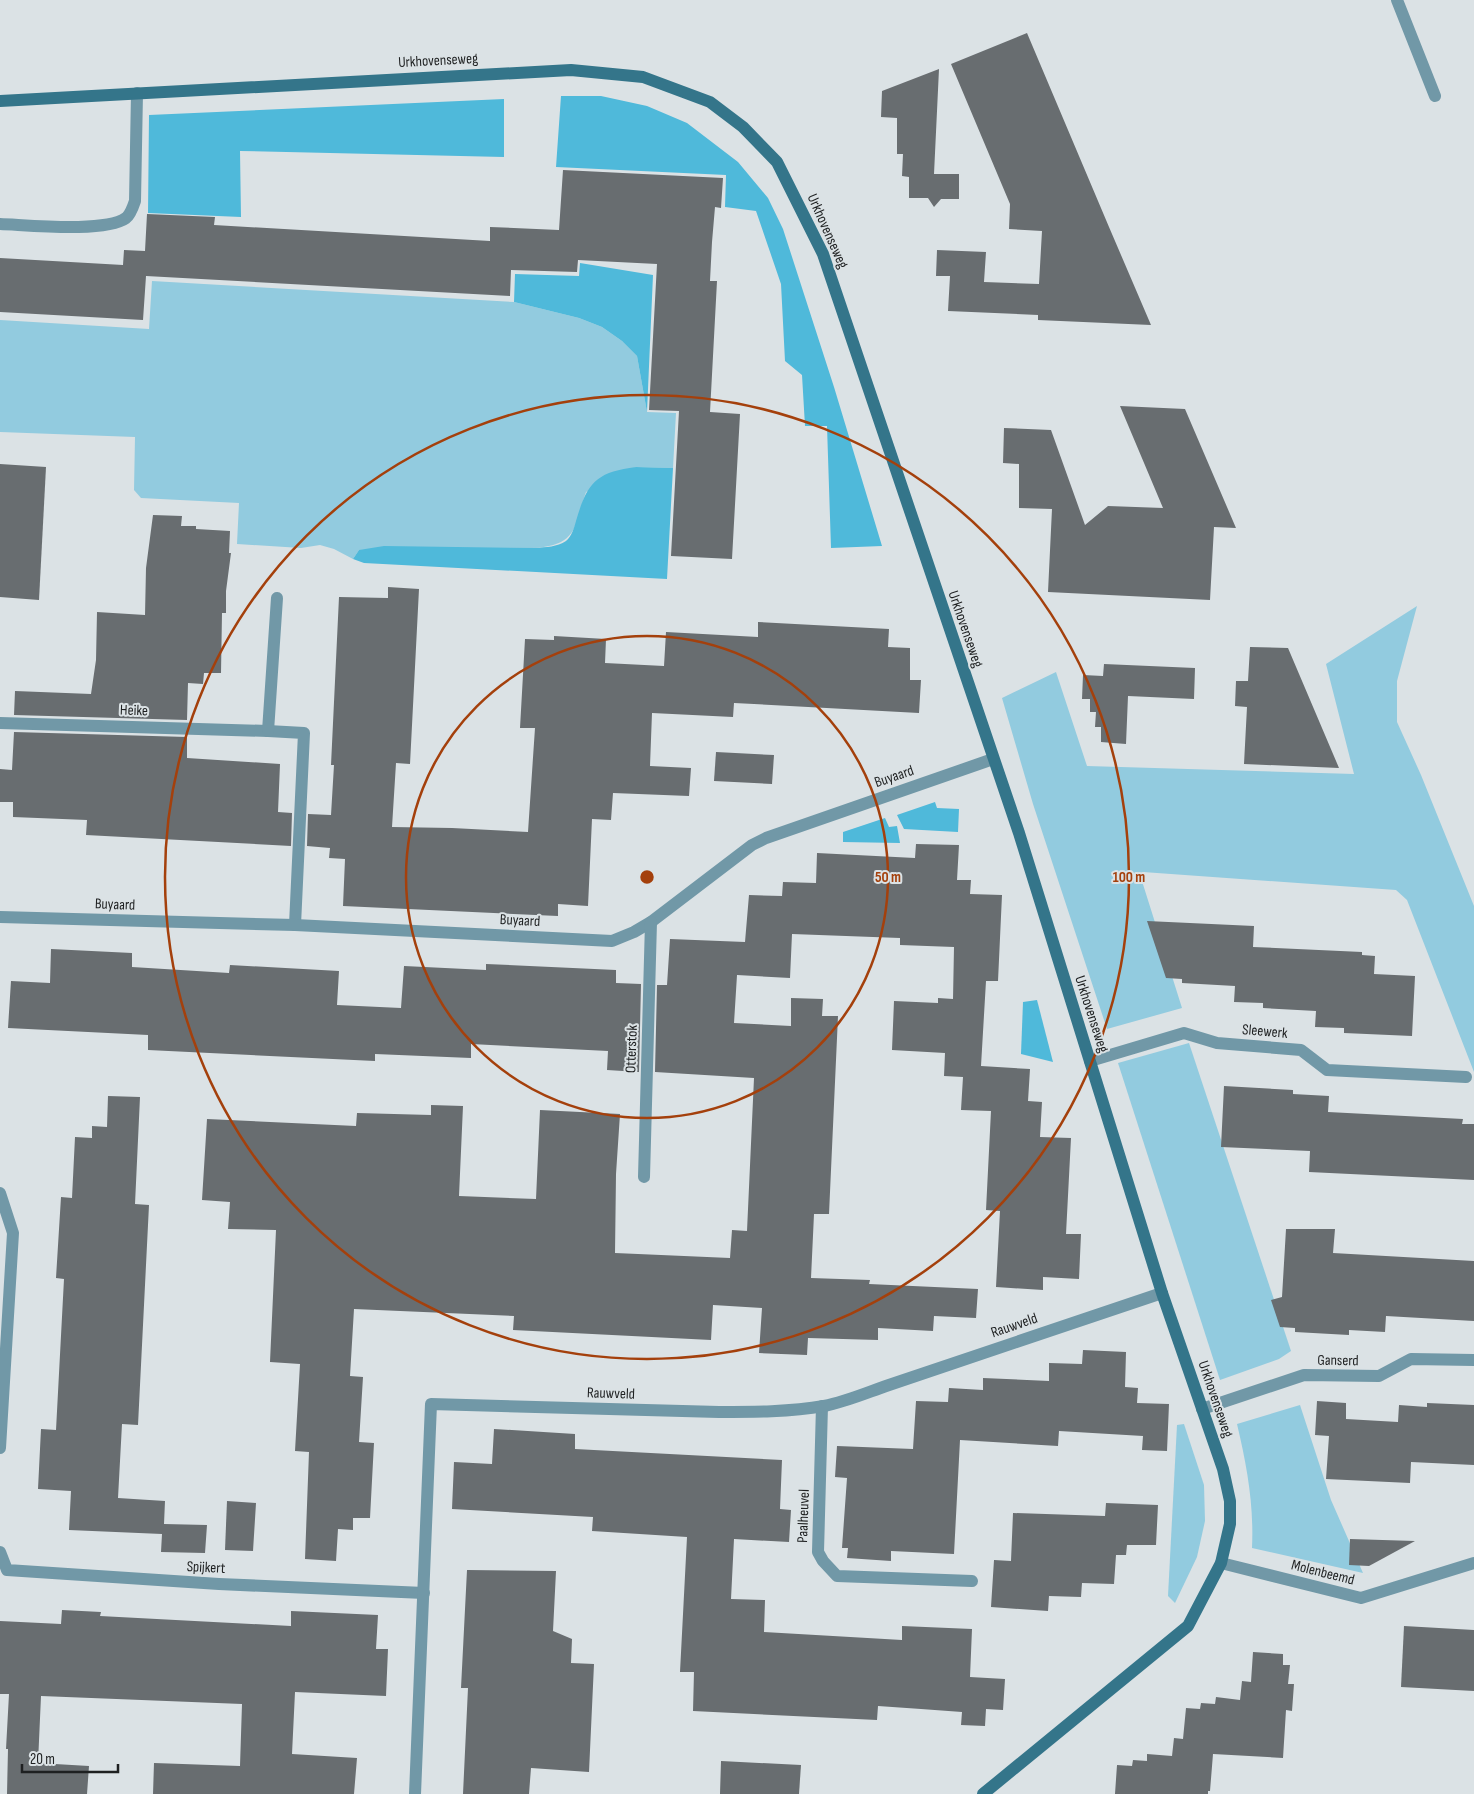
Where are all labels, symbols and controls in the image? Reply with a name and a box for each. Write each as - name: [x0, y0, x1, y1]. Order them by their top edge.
- street label: Urkhovenseweg: [398, 49, 478, 72]
- street label: Urkhovenseweg: [803, 191, 852, 272]
- street label: Urkhovenseweg: [944, 588, 988, 670]
- street label: Heike: [120, 701, 148, 720]
- street label: Buyaard: [872, 761, 916, 792]
- centre of rings: [638, 868, 656, 886]
- text: 50 m: [875, 868, 901, 887]
- text: 100 m: [1113, 868, 1145, 887]
- street label: Buyaard: [94, 894, 135, 915]
- street label: Buyaard: [499, 910, 541, 931]
- street label: Urkhovenseweg: [1070, 973, 1113, 1055]
- street label: Sleewerk: [1241, 1020, 1289, 1043]
- street label: Otterstok: [621, 1024, 642, 1073]
- street label: Rauwveld: [988, 1309, 1040, 1342]
- street label: Ganserd: [1317, 1351, 1359, 1370]
- street label: Urkhovenseweg: [1194, 1358, 1238, 1440]
- street label: Rauwveld: [587, 1383, 635, 1404]
- street label: Paalheuvel: [793, 1489, 814, 1543]
- street label: Molenbeemd: [1289, 1555, 1356, 1590]
- street label: Spijkert: [186, 1557, 226, 1578]
- scale bar: [22, 1742, 119, 1774]
- text: 20 m: [30, 1750, 55, 1769]

